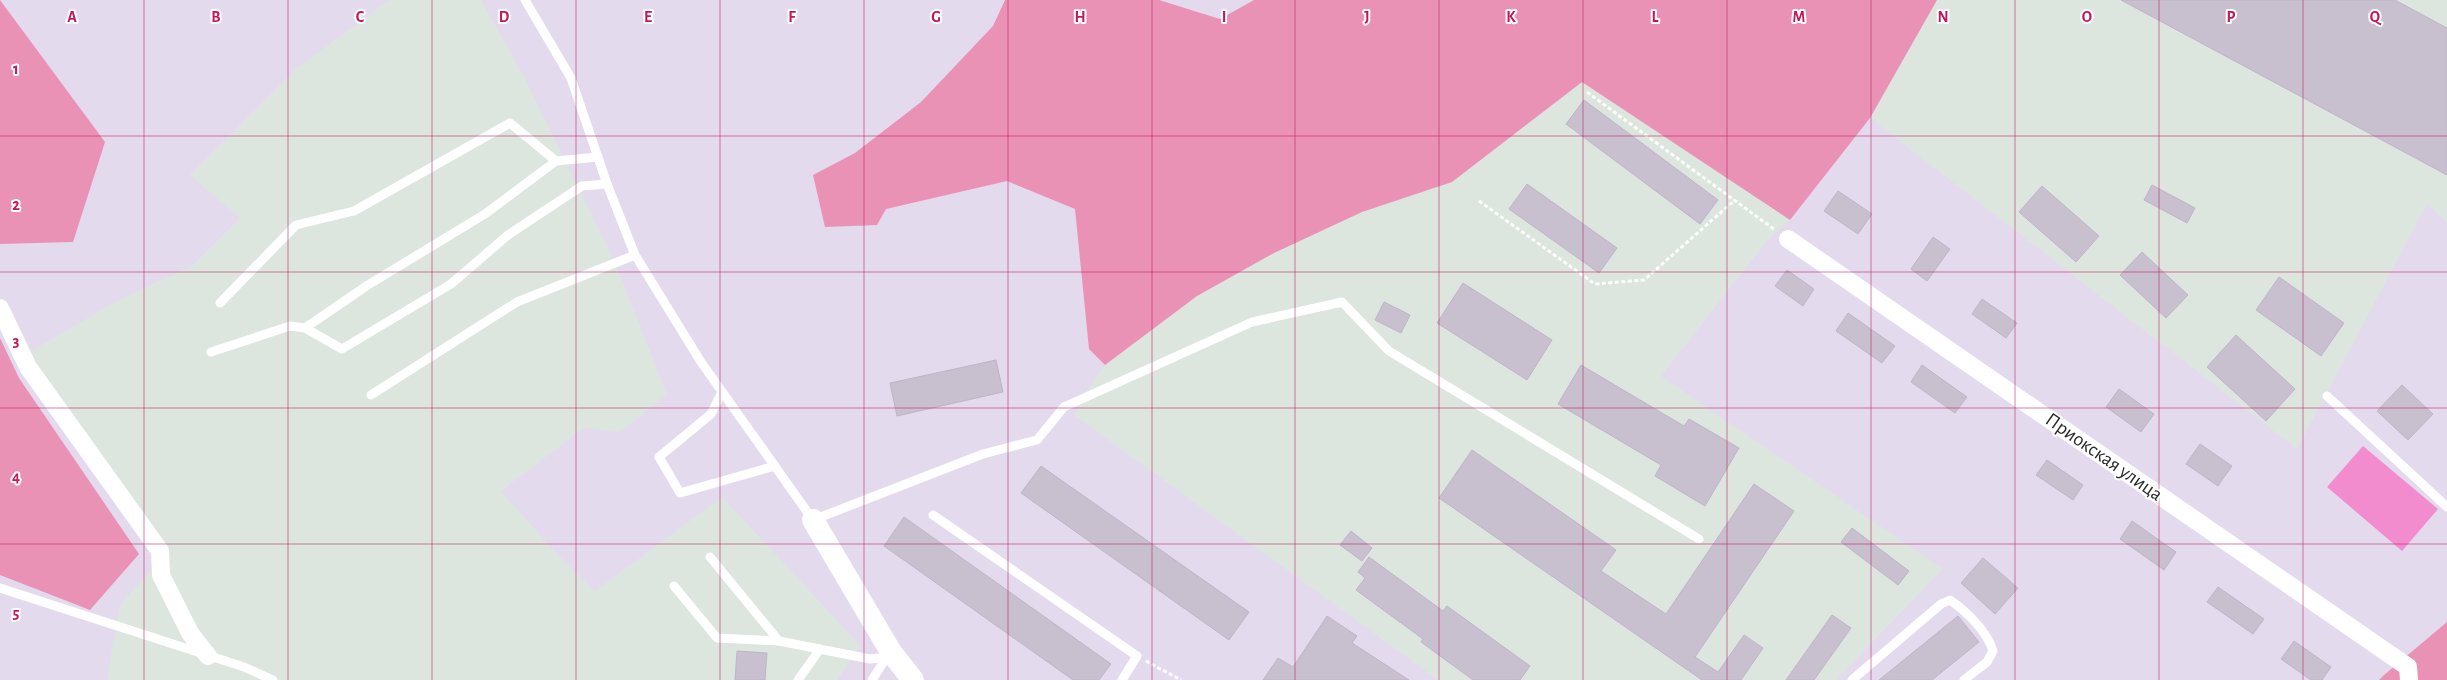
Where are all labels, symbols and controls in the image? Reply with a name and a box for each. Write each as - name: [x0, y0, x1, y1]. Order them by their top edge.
- text: A: [67, 9, 77, 25]
- text: B: [211, 9, 221, 25]
- text: C: [356, 9, 365, 25]
- text: D: [499, 9, 510, 25]
- text: E: [644, 9, 652, 25]
- text: F: [788, 9, 796, 25]
- text: G: [931, 9, 941, 25]
- text: H: [1074, 9, 1086, 25]
- text: I: [1222, 9, 1226, 25]
- text: J: [1364, 9, 1370, 25]
- text: K: [1506, 9, 1516, 25]
- text: L: [1652, 9, 1659, 25]
- text: M: [1793, 9, 1805, 25]
- text: N: [1937, 9, 1949, 25]
- text: O: [2082, 9, 2092, 25]
- text: P: [2227, 9, 2236, 25]
- text: Q: [2370, 9, 2382, 26]
- text: 1: [13, 61, 19, 77]
- text: 2: [12, 197, 20, 213]
- text: 3: [13, 333, 20, 349]
- street label: Приокская улица: [2042, 409, 2166, 505]
- text: 4: [12, 469, 20, 485]
- text: 5: [13, 605, 20, 621]

